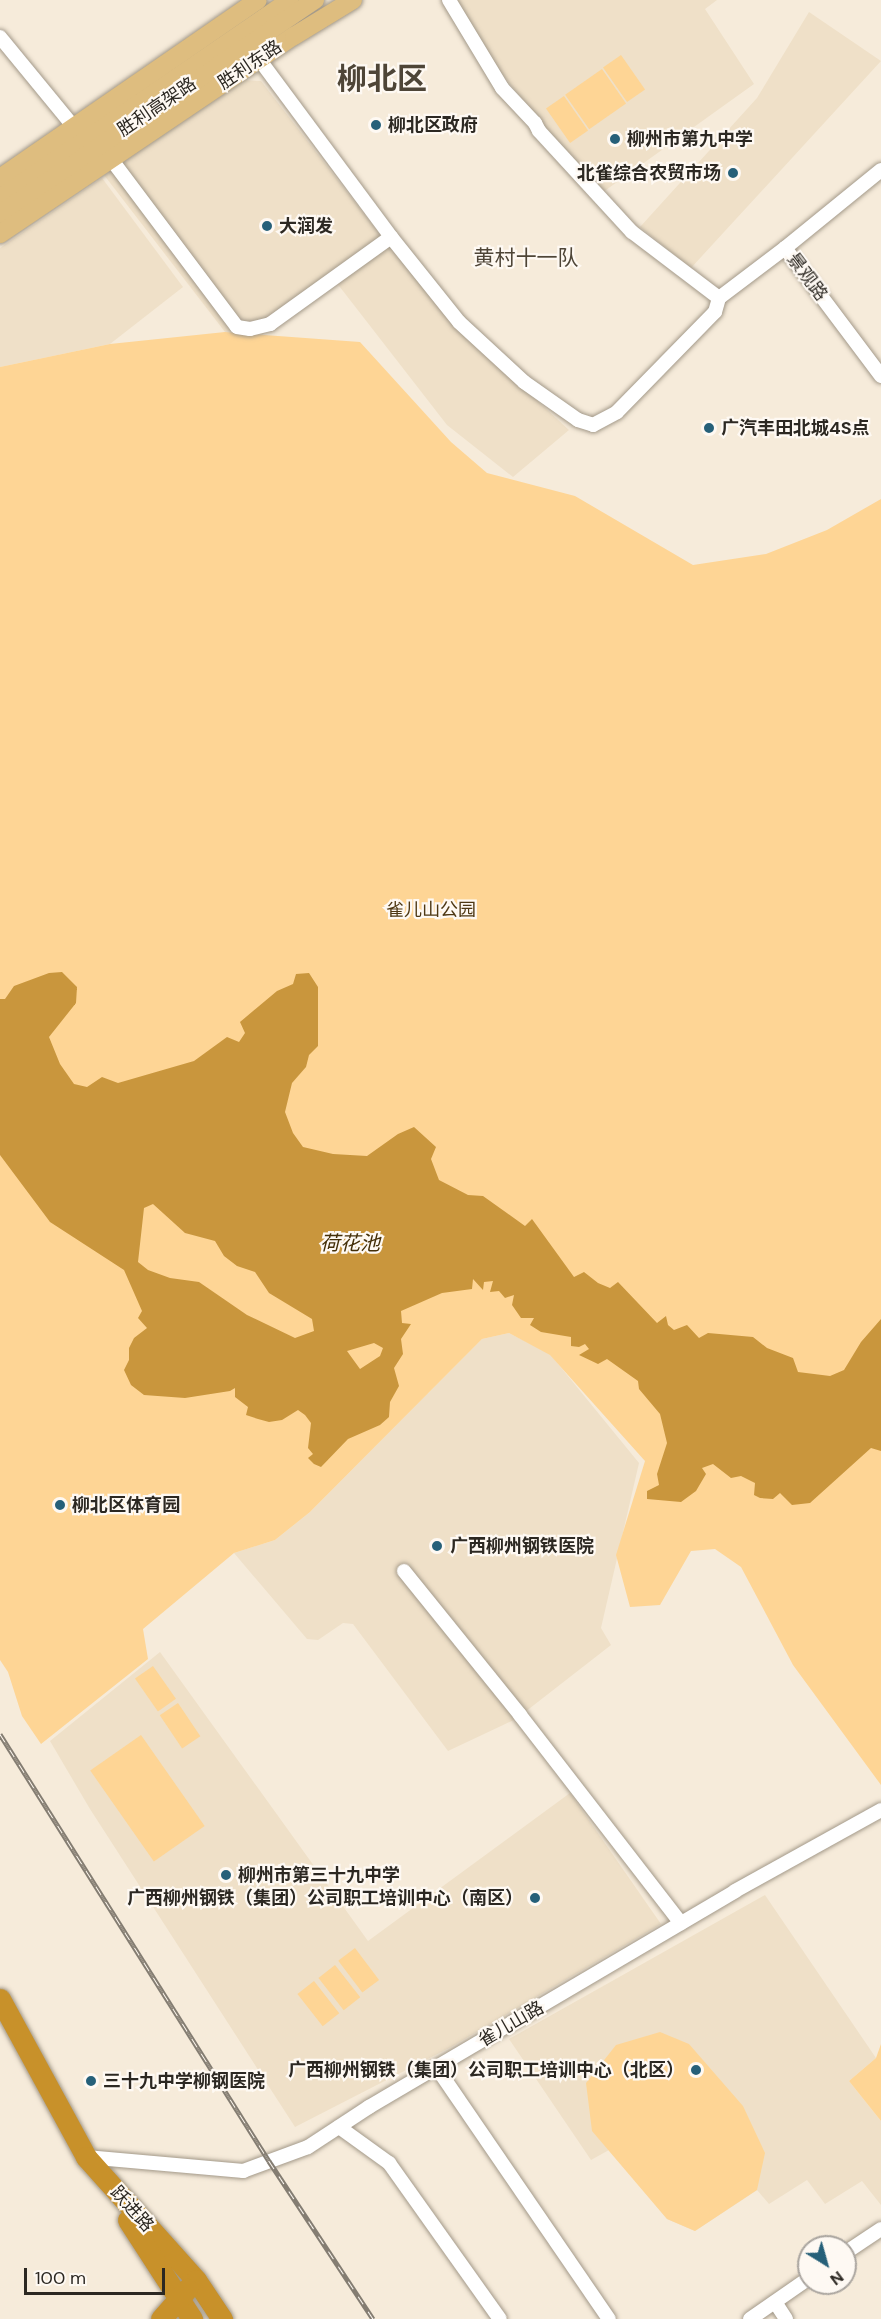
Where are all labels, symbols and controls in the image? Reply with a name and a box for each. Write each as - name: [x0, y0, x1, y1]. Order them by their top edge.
- street label: 胜利东路: [214, 36, 286, 94]
- district label: 柳北区: [337, 61, 427, 97]
- street label: 胜利高架路: [114, 73, 200, 141]
- place label: 柳北区政府: [388, 114, 478, 136]
- marker: 柳北区政府: [369, 118, 383, 132]
- place label: 柳州市第九中学: [627, 128, 753, 150]
- marker: 柳州市第九中学: [608, 132, 622, 146]
- place label: 北雀综合农贸市场: [577, 162, 721, 184]
- marker: 北雀综合农贸市场: [726, 166, 740, 180]
- place label: 大润发: [279, 215, 333, 237]
- marker: 大润发: [260, 219, 274, 233]
- district label: 黄村十一队: [474, 245, 578, 271]
- street label: 景观路: [782, 249, 832, 305]
- place label: 广汽丰田北城4S点: [721, 417, 870, 439]
- marker: 广汽丰田北城4S点: [702, 421, 716, 435]
- park label: 雀儿山公园: [386, 899, 476, 921]
- water label: 荷花池: [320, 1231, 380, 1255]
- place label: 柳北区体育园: [72, 1494, 180, 1516]
- marker: 柳北区体育园: [53, 1498, 67, 1512]
- place label: 广西柳州钢铁医院: [450, 1535, 594, 1557]
- marker: 广西柳州钢铁医院: [428, 1537, 446, 1555]
- place label: 柳州市第三十九中学: [238, 1864, 400, 1886]
- marker: 柳州市第三十九中学: [219, 1868, 233, 1882]
- place label: 广西柳州钢铁（集团）公司职工培训中心（南区）: [127, 1887, 523, 1909]
- marker: 广西柳州钢铁（集团）公司职工培训中心（南区）: [528, 1891, 542, 1905]
- street label: 雀儿山路: [474, 1997, 548, 2051]
- place label: 广西柳州钢铁（集团）公司职工培训中心（北区）: [288, 2059, 684, 2081]
- marker: 广西柳州钢铁（集团）公司职工培训中心（北区）: [689, 2063, 703, 2077]
- place label: 三十九中学柳钢医院: [103, 2070, 265, 2092]
- marker: 三十九中学柳钢医院: [84, 2074, 98, 2088]
- street label: 跃进路: [106, 2182, 158, 2236]
- north arrow: [797, 2235, 857, 2295]
- scale bar: [27, 2256, 168, 2294]
- text: 100 m: [35, 2266, 86, 2290]
- text: N: [826, 2266, 848, 2290]

